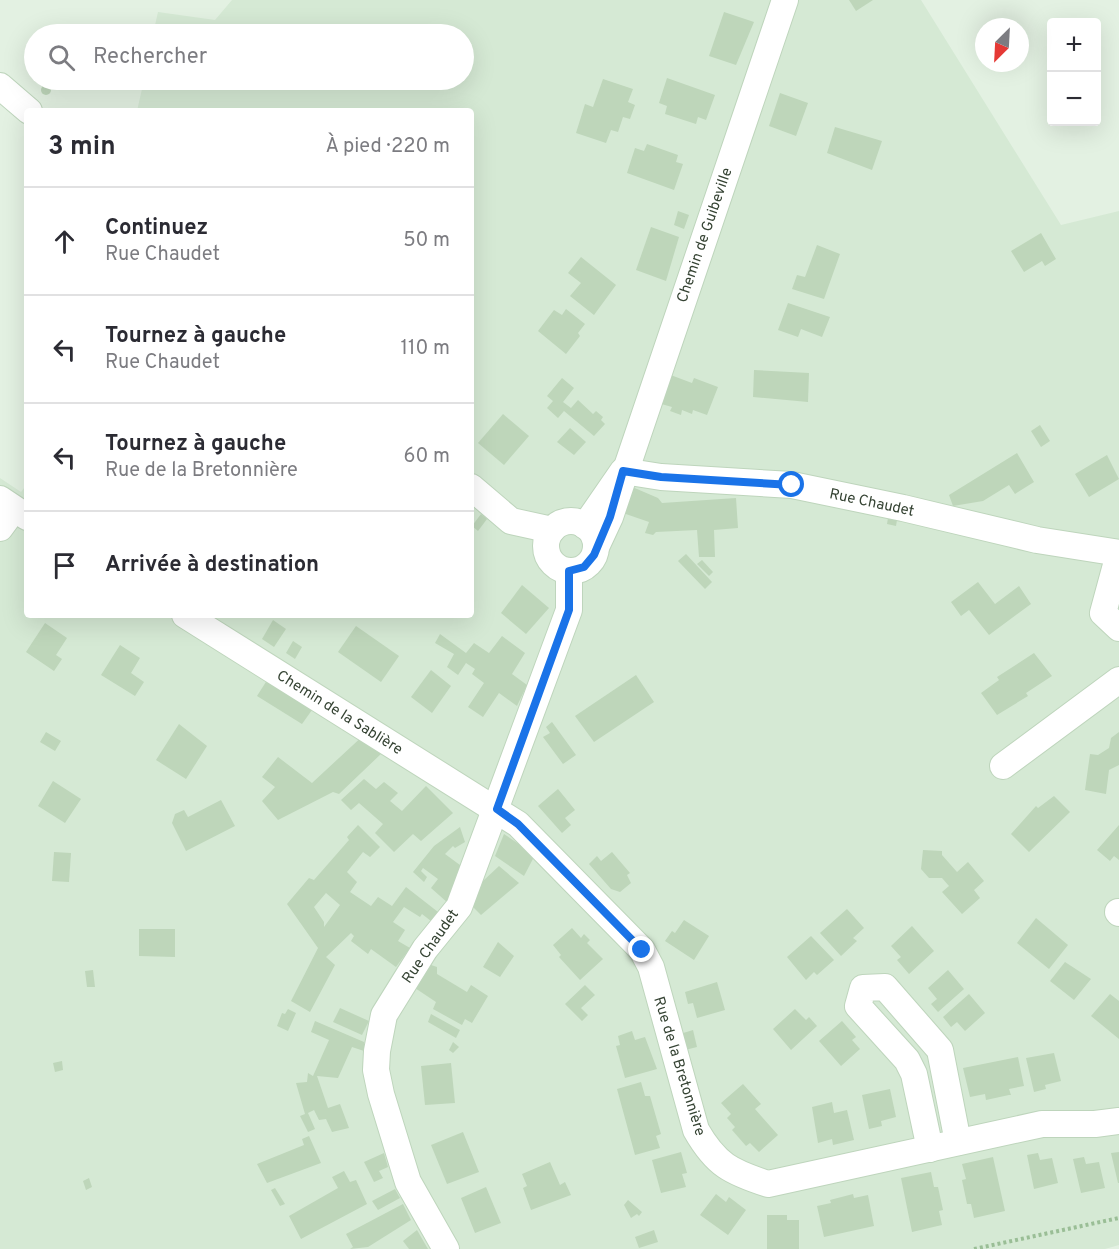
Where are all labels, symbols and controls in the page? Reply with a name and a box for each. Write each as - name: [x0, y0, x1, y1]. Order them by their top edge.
- north arrow: [975, 18, 1029, 72]
- map controls: [1047, 18, 1101, 126]
- button: +: [1047, 18, 1101, 72]
- search box: [24, 24, 474, 90]
- icon: search: [45, 41, 78, 74]
- text: Rechercher: [93, 44, 207, 71]
- button: −: [1047, 72, 1101, 126]
- text: 3 min: [48, 131, 116, 164]
- text: À pied · 220 m: [325, 134, 450, 160]
- street label: Chemin de Guibeville: [673, 165, 737, 305]
- text: Continuez: [105, 215, 208, 242]
- icon: ahead: [48, 225, 81, 258]
- text: 50 m: [403, 228, 450, 254]
- text: Rue Chaudet: [105, 242, 220, 268]
- text: Tournez à gauche: [105, 323, 286, 350]
- icon: left: [48, 333, 81, 366]
- text: 110 m: [401, 336, 450, 362]
- text: Rue Chaudet: [105, 350, 220, 376]
- text: Tournez à gauche: [105, 431, 286, 458]
- icon: left: [48, 441, 81, 474]
- text: 60 m: [404, 444, 450, 470]
- text: Rue de la Bretonnière: [105, 458, 298, 484]
- route start: [778, 471, 804, 497]
- street label: Rue Chaudet: [828, 485, 916, 522]
- icon: arrive: [48, 549, 81, 582]
- text: Arrivée à destination: [105, 552, 319, 579]
- street label: Chemin de la Sablière: [273, 667, 406, 760]
- street label: Rue Chaudet: [399, 906, 464, 988]
- route end: [628, 936, 654, 962]
- street label: Rue de la Bretonnière: [648, 995, 709, 1138]

